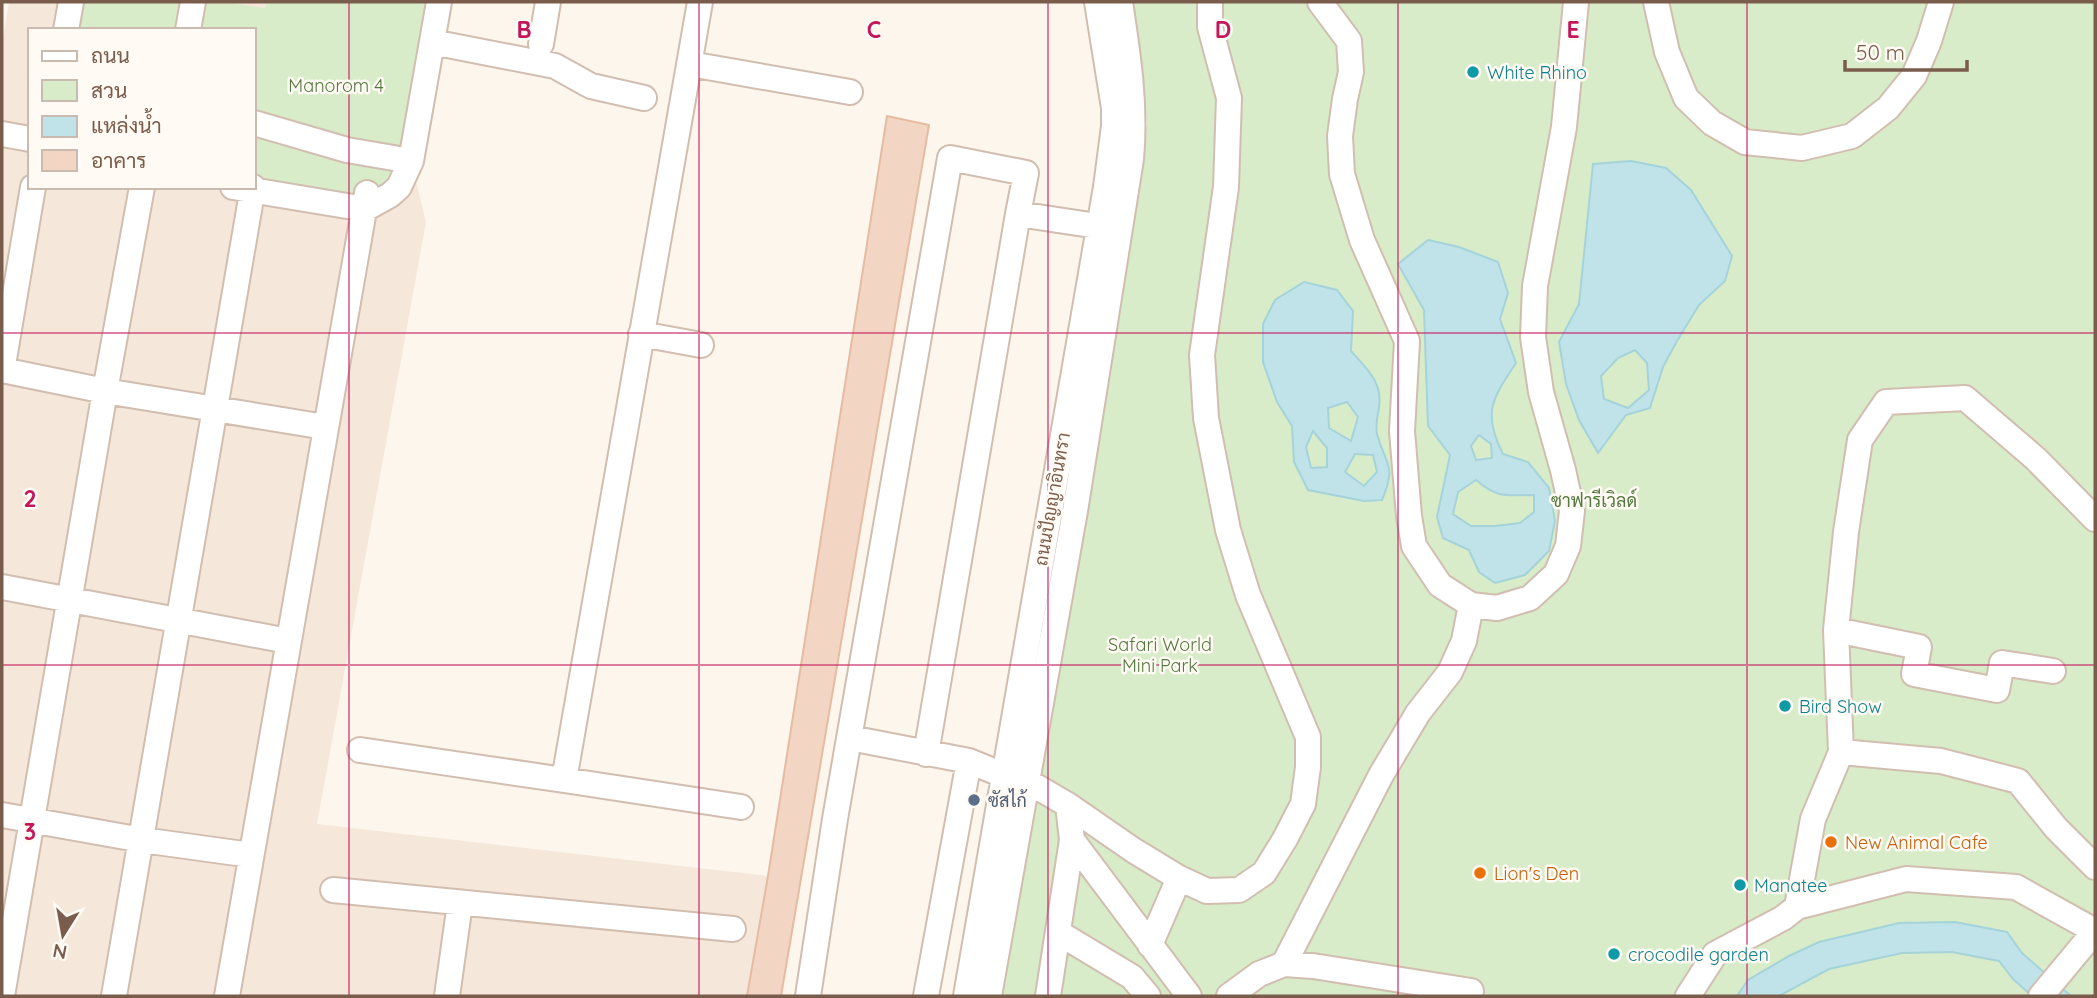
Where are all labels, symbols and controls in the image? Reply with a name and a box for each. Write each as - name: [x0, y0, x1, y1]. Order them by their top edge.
- text: B: [516, 15, 532, 44]
- text: C: [867, 15, 881, 44]
- text: D: [1215, 15, 1231, 44]
- text: E: [1566, 15, 1580, 44]
- legend: [28, 28, 256, 189]
- scale bar: [1845, 28, 1968, 72]
- text: 50 m: [1856, 39, 1905, 65]
- text: ถนน: [91, 42, 130, 68]
- place label: White Rhino: [1487, 61, 1587, 84]
- marker: White Rhino: [1465, 64, 1481, 80]
- park label: Manorom 4: [288, 74, 384, 97]
- text: สวน: [91, 77, 127, 103]
- text: แหล่งน้ำ: [91, 108, 162, 138]
- text: อาคาร: [91, 147, 147, 173]
- street label: ถนนปัญญาอินทรา: [1029, 430, 1075, 568]
- text: 2: [23, 484, 37, 513]
- park label: ซาฟารีเวิลด์: [1551, 488, 1637, 512]
- park label: Safari World Mini Park: [1108, 633, 1212, 677]
- place label: Bird Show: [1799, 695, 1882, 718]
- marker: Bird Show: [1777, 698, 1793, 714]
- place label: ซัสไก้: [988, 788, 1028, 812]
- marker: ซัสไก้: [966, 792, 982, 808]
- text: 3: [24, 817, 36, 846]
- place label: New Animal Cafe: [1845, 831, 1988, 854]
- marker: New Animal Cafe: [1823, 834, 1839, 850]
- place label: Lion's Den: [1494, 862, 1579, 885]
- marker: Lion's Den: [1472, 865, 1488, 881]
- place label: Manatee: [1754, 874, 1827, 897]
- marker: Manatee: [1732, 877, 1748, 893]
- north arrow: [28, 900, 98, 970]
- text: N: [51, 939, 69, 965]
- place label: crocodile garden: [1628, 943, 1769, 966]
- marker: crocodile garden: [1606, 946, 1622, 962]

